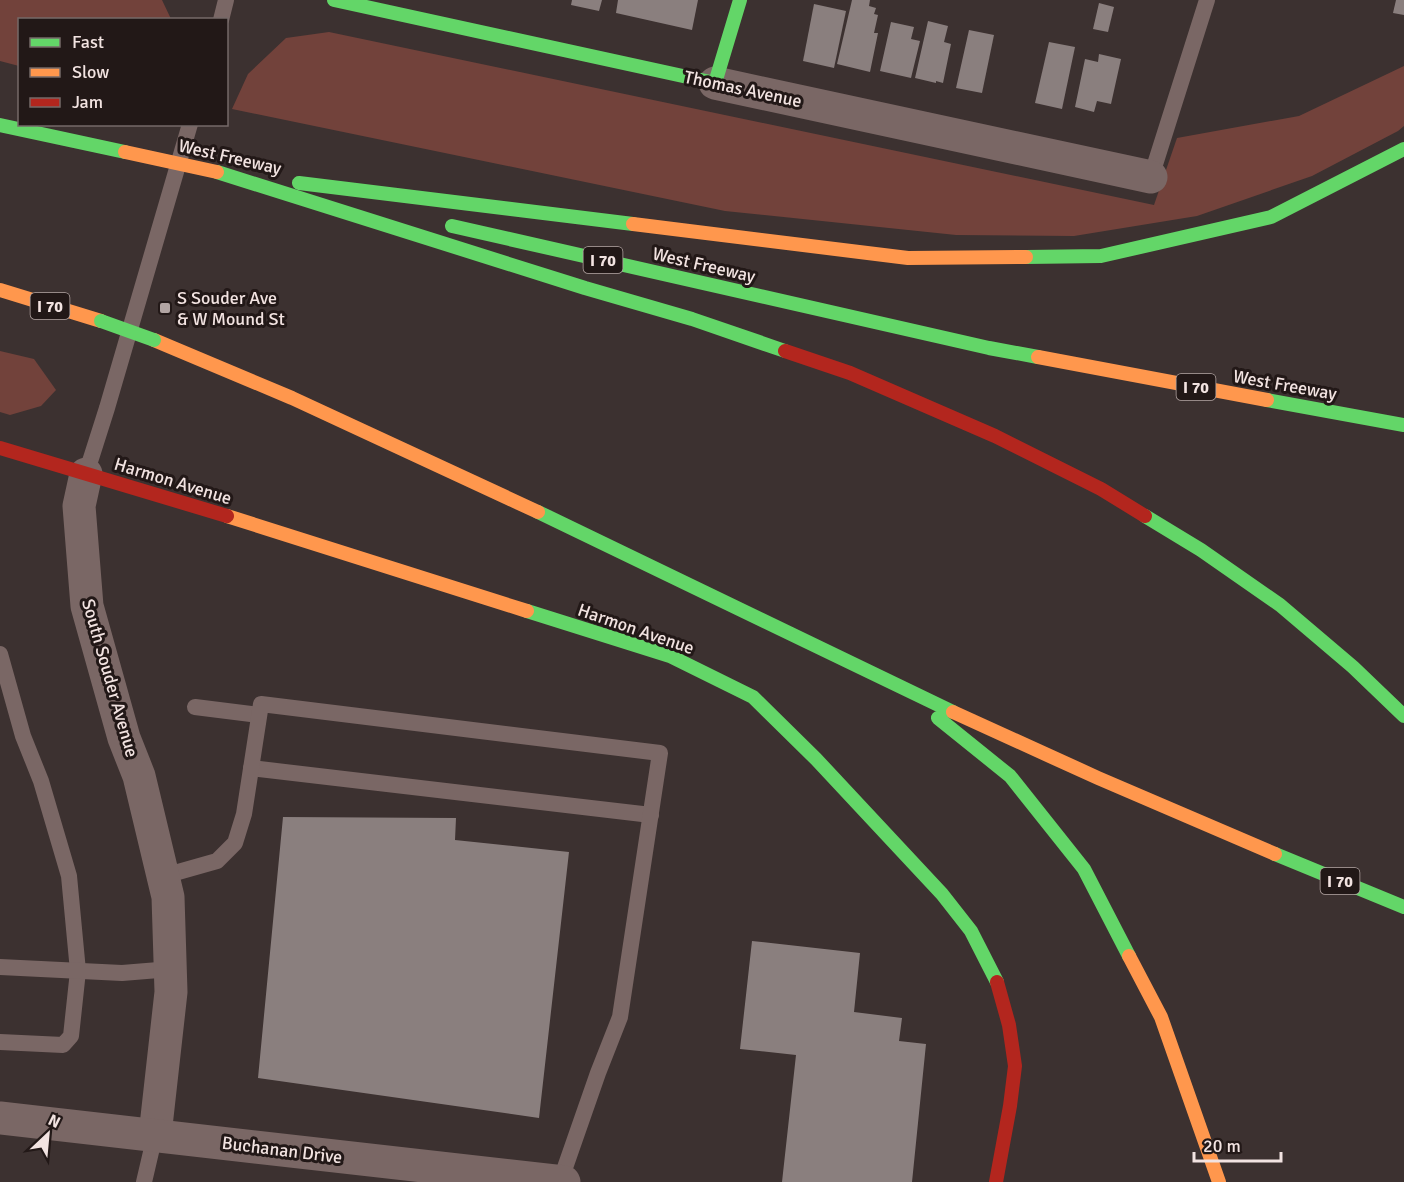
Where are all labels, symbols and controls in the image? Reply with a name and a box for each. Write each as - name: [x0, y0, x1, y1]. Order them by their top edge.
- legend: [18, 18, 228, 126]
- text: Fast: [72, 31, 104, 53]
- text: Slow: [72, 61, 109, 83]
- street label: Thomas Avenue: [682, 66, 804, 112]
- text: Jam: [72, 91, 103, 113]
- street label: West Freeway: [176, 134, 284, 180]
- street label: West Freeway: [650, 242, 758, 288]
- road number: I 70: [584, 247, 622, 273]
- place label: S Souder Ave & W Mound St: [177, 287, 285, 330]
- road number: I 70: [31, 293, 70, 319]
- marker: S Souder Ave & W Mound St: [158, 301, 172, 315]
- street label: West Freeway: [1231, 365, 1339, 405]
- road number: I 70: [1176, 374, 1216, 400]
- street label: Harmon Avenue: [112, 453, 234, 509]
- street label: South Souder Avenue: [77, 596, 143, 760]
- street label: Harmon Avenue: [575, 599, 697, 659]
- road number: I 70: [1320, 868, 1360, 894]
- north arrow: [18, 1104, 78, 1164]
- text: N: [45, 1110, 64, 1133]
- scale bar: [1194, 1125, 1281, 1163]
- street label: Buchanan Drive: [221, 1132, 343, 1168]
- text: 20 m: [1203, 1135, 1241, 1157]

